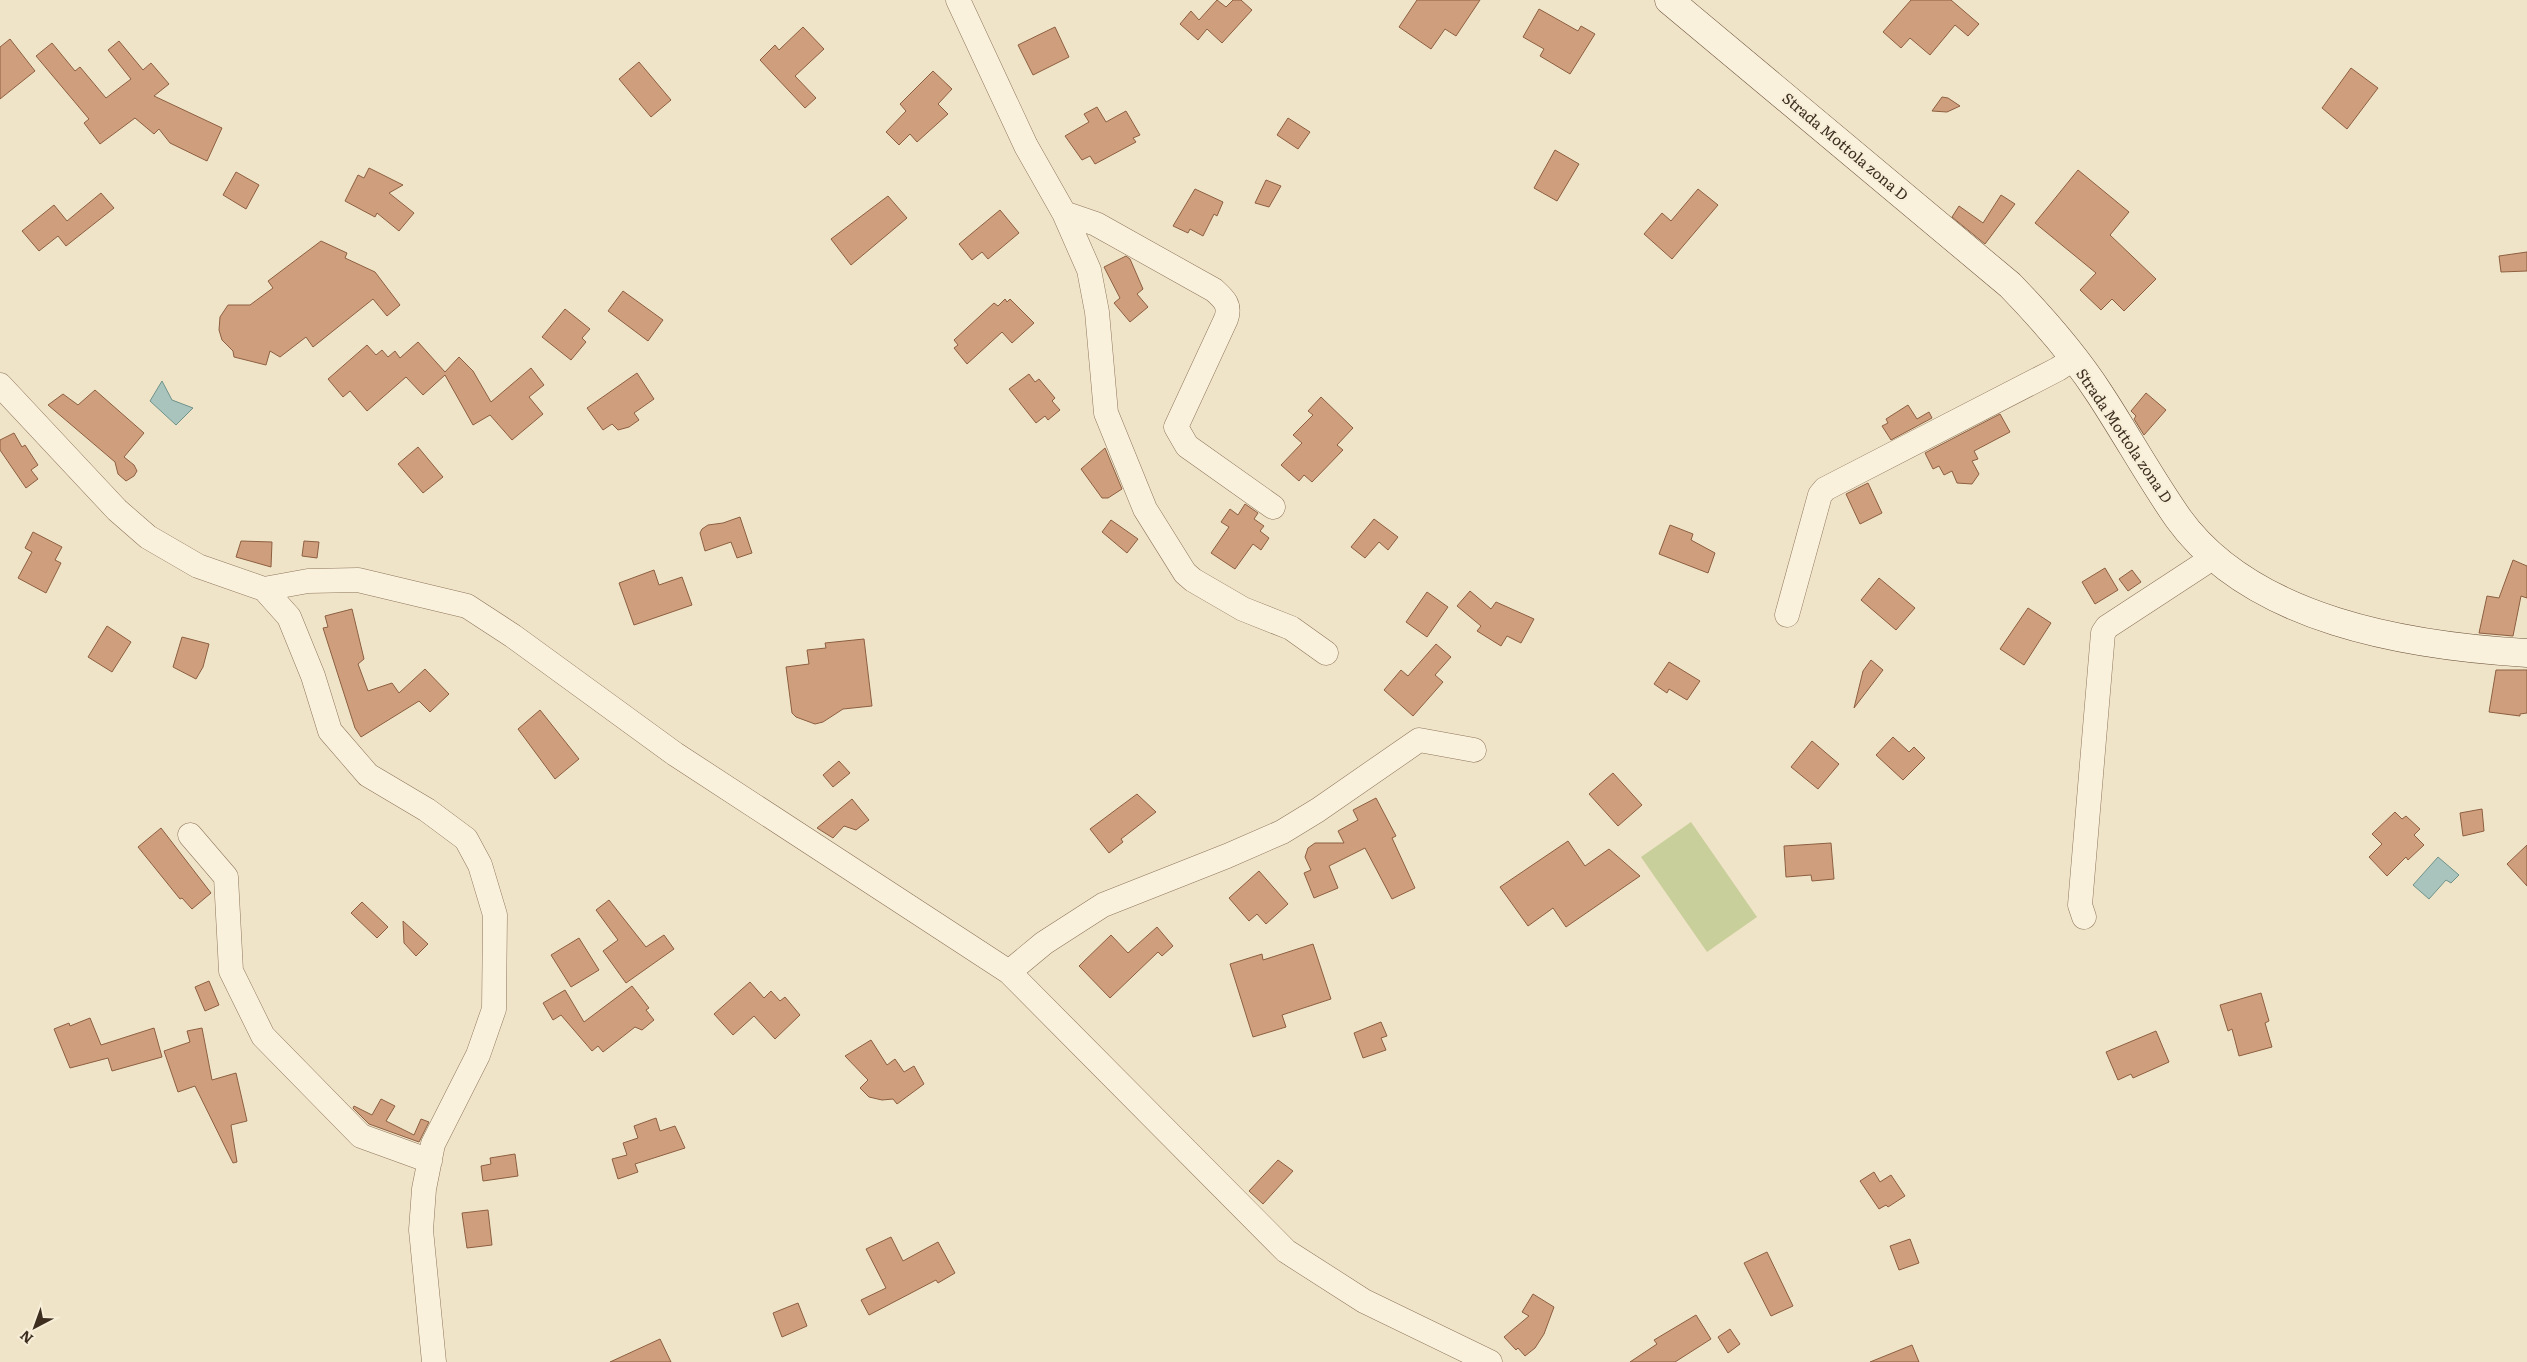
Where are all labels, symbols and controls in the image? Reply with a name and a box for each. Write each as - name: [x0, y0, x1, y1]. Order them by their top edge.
- street label: Strada Mottola zona D: [1778, 86, 1914, 206]
- street label: Strada Mottola zona D: [2071, 363, 2179, 507]
- north arrow: [10, 1302, 60, 1352]
- text: N: [15, 1326, 37, 1349]

